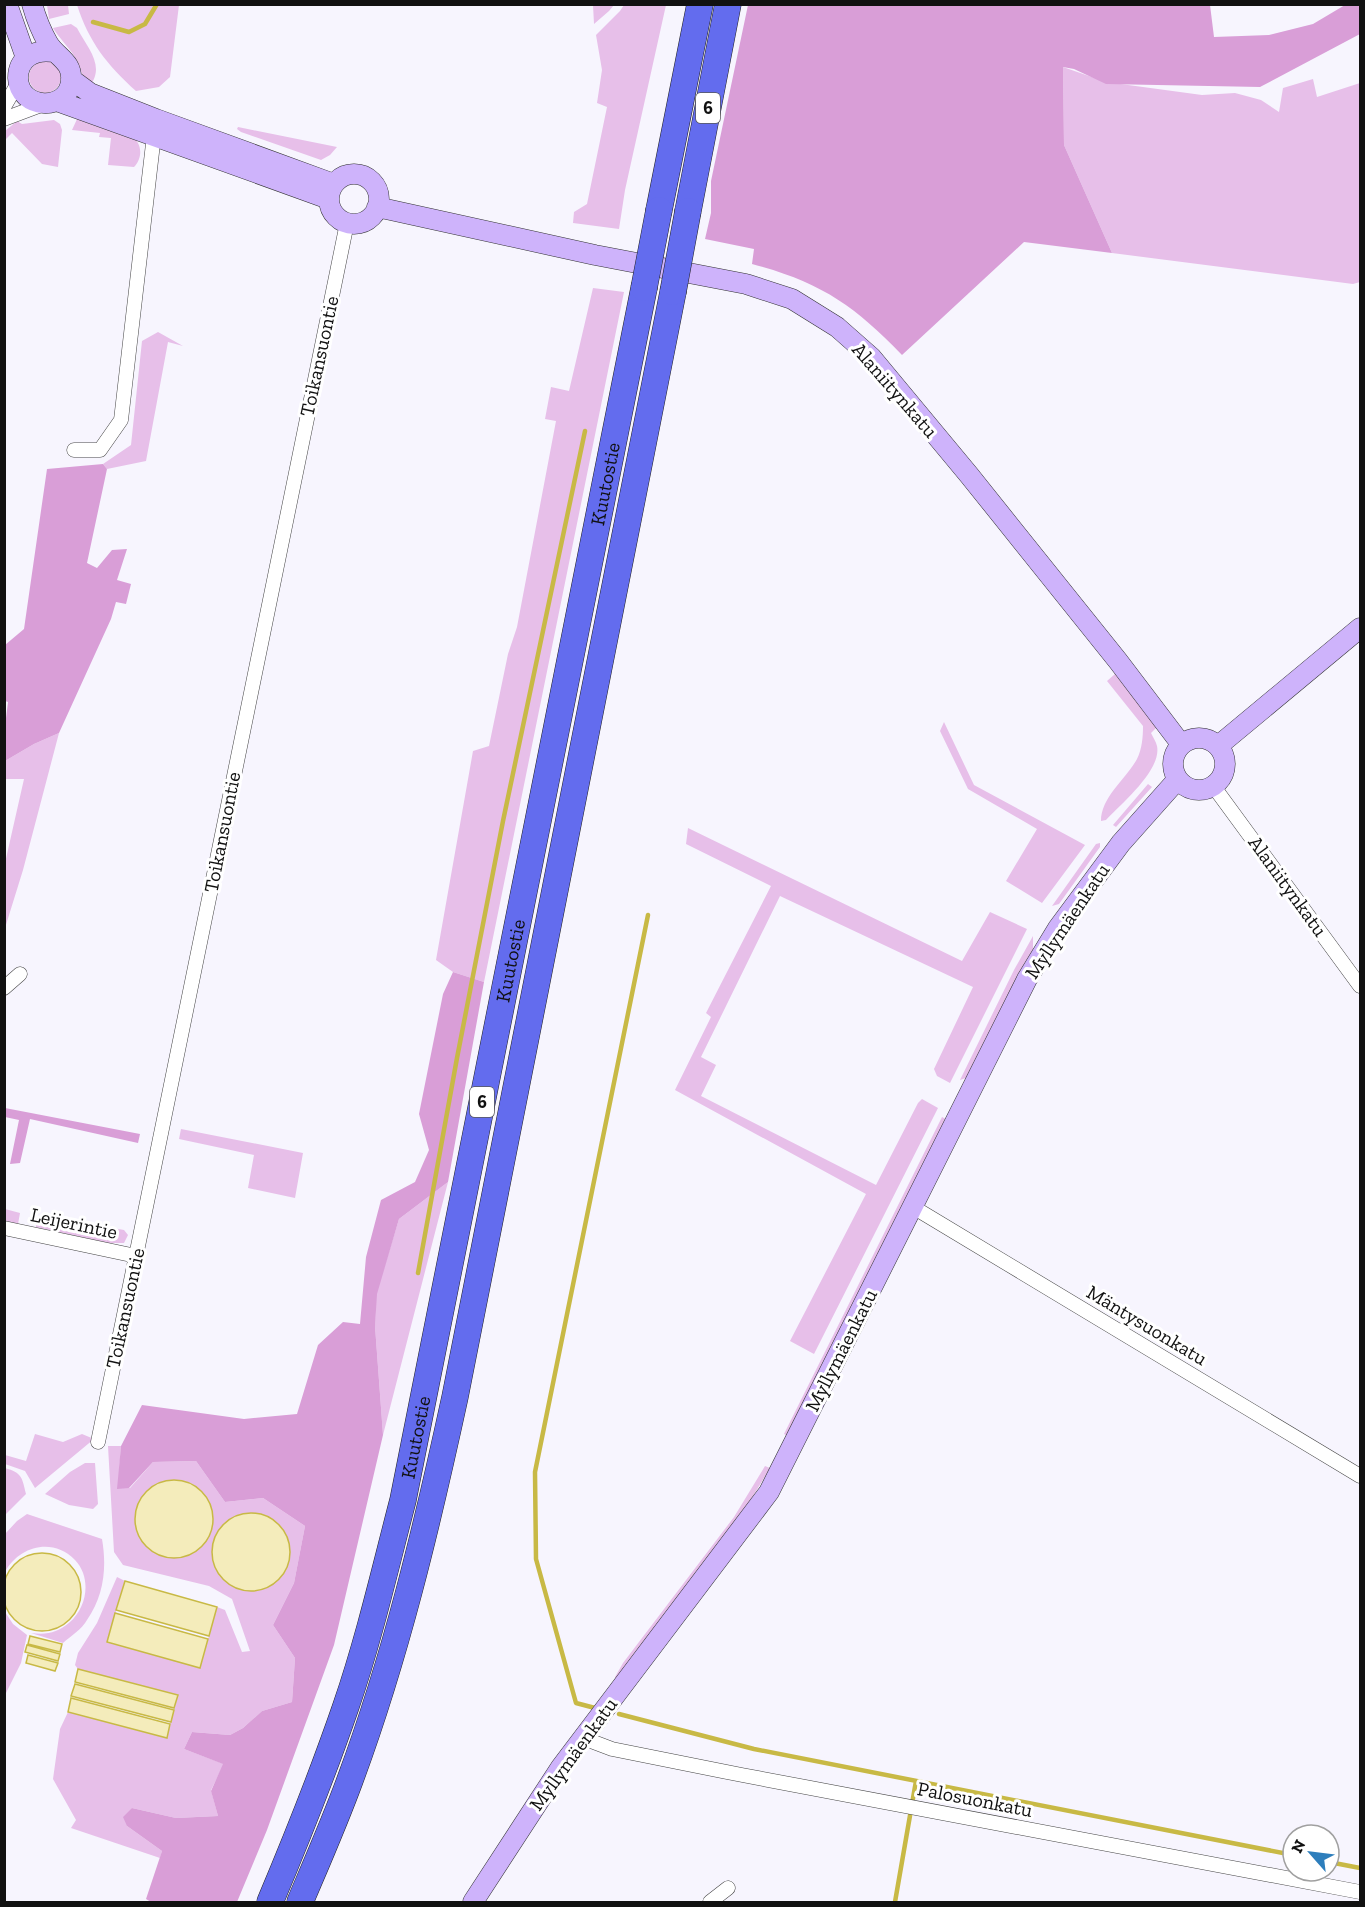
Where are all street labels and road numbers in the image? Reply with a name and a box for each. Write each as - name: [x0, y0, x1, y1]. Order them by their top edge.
- road number: 6: [696, 93, 720, 123]
- street label: Toikansuontie: [295, 294, 343, 418]
- street label: Alaniitynkatu: [847, 337, 943, 443]
- street label: Kuutostie: [585, 440, 625, 527]
- street label: Toikansuontie: [199, 770, 245, 894]
- street label: Alaniitynkatu: [1243, 831, 1333, 941]
- street label: Myllymäenkatu: [1020, 859, 1114, 983]
- street label: Kuutostie: [490, 917, 530, 1004]
- road number: 6: [470, 1087, 494, 1117]
- street label: Leijerintie: [28, 1202, 120, 1244]
- street label: Toikansuontie: [101, 1246, 149, 1370]
- street label: Mäntysuonkatu: [1082, 1280, 1212, 1370]
- street label: Myllymäenkatu: [800, 1285, 882, 1415]
- street label: Kuutostie: [396, 1394, 435, 1481]
- street label: Myllymäenkatu: [524, 1693, 622, 1815]
- street label: Palosuonkatu: [915, 1776, 1035, 1822]

